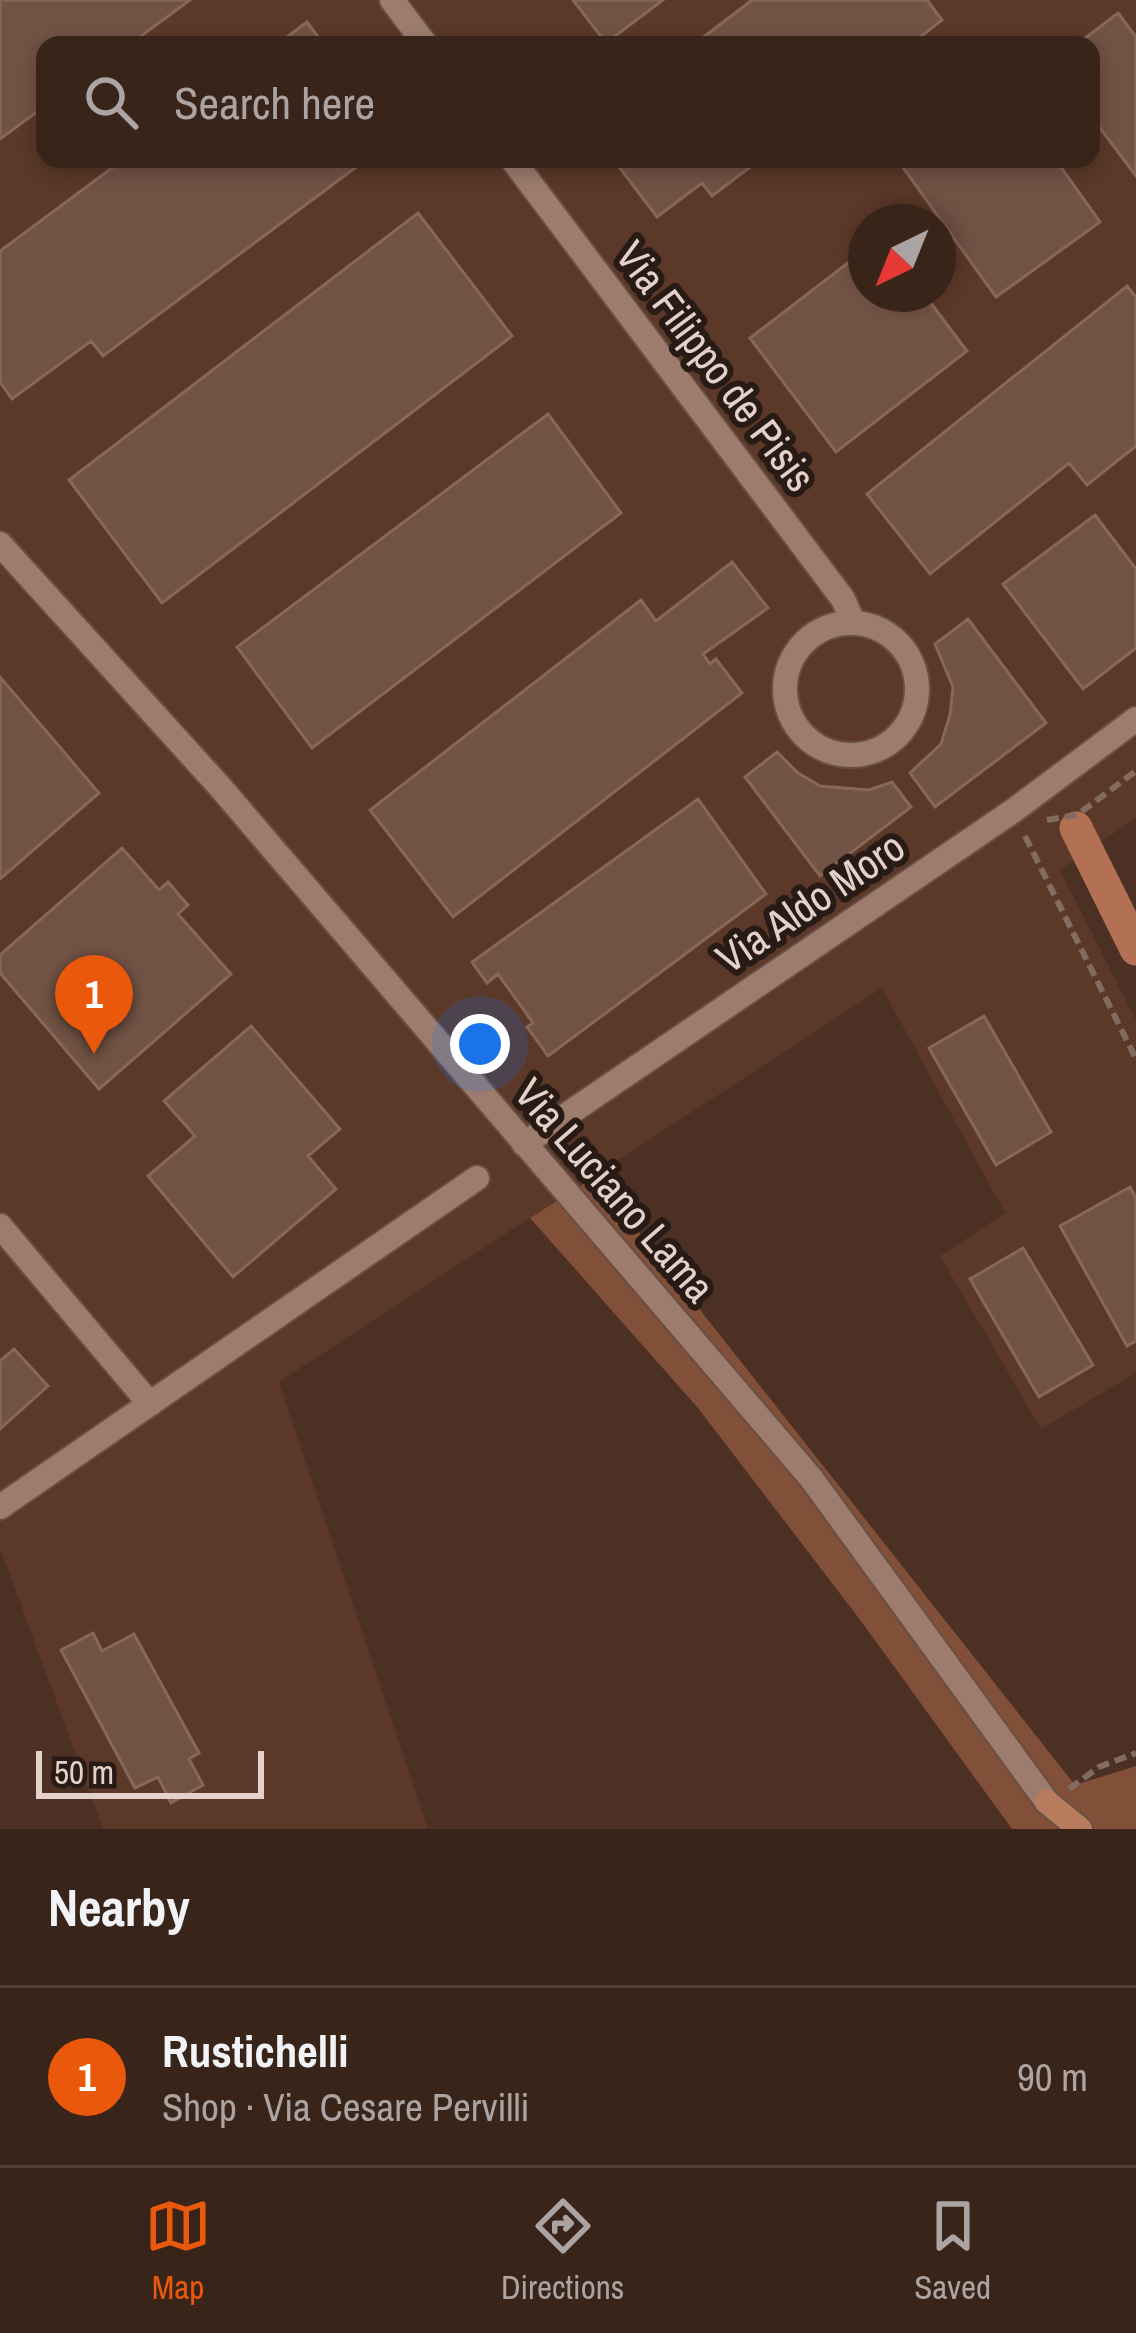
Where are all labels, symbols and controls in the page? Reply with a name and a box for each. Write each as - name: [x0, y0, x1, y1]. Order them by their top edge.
- search box: [36, 36, 1100, 168]
- icon: search: [78, 69, 144, 135]
- text: Search here: [174, 72, 375, 133]
- north arrow: [848, 204, 956, 312]
- street label: Via Filippo de Pisis: [603, 229, 829, 503]
- street label: Via Aldo Moro: [705, 818, 915, 986]
- pin: 1: [55, 955, 133, 1054]
- your location: [450, 1014, 510, 1074]
- street label: Via Luciano Lama: [502, 1066, 728, 1314]
- scale bar: [36, 1745, 264, 1798]
- text: 50 m: [54, 1750, 114, 1794]
- text: Nearby: [48, 1873, 190, 1942]
- text: Rustichelli: [162, 2020, 349, 2081]
- text: 1: [78, 2051, 96, 2103]
- text: 90 m: [1017, 2051, 1088, 2103]
- text: Shop · Via Cesare Pervilli: [162, 2081, 529, 2133]
- tab: Map: [145, 2193, 211, 2309]
- tab: Directions: [501, 2193, 624, 2309]
- tab: Saved: [914, 2193, 991, 2309]

